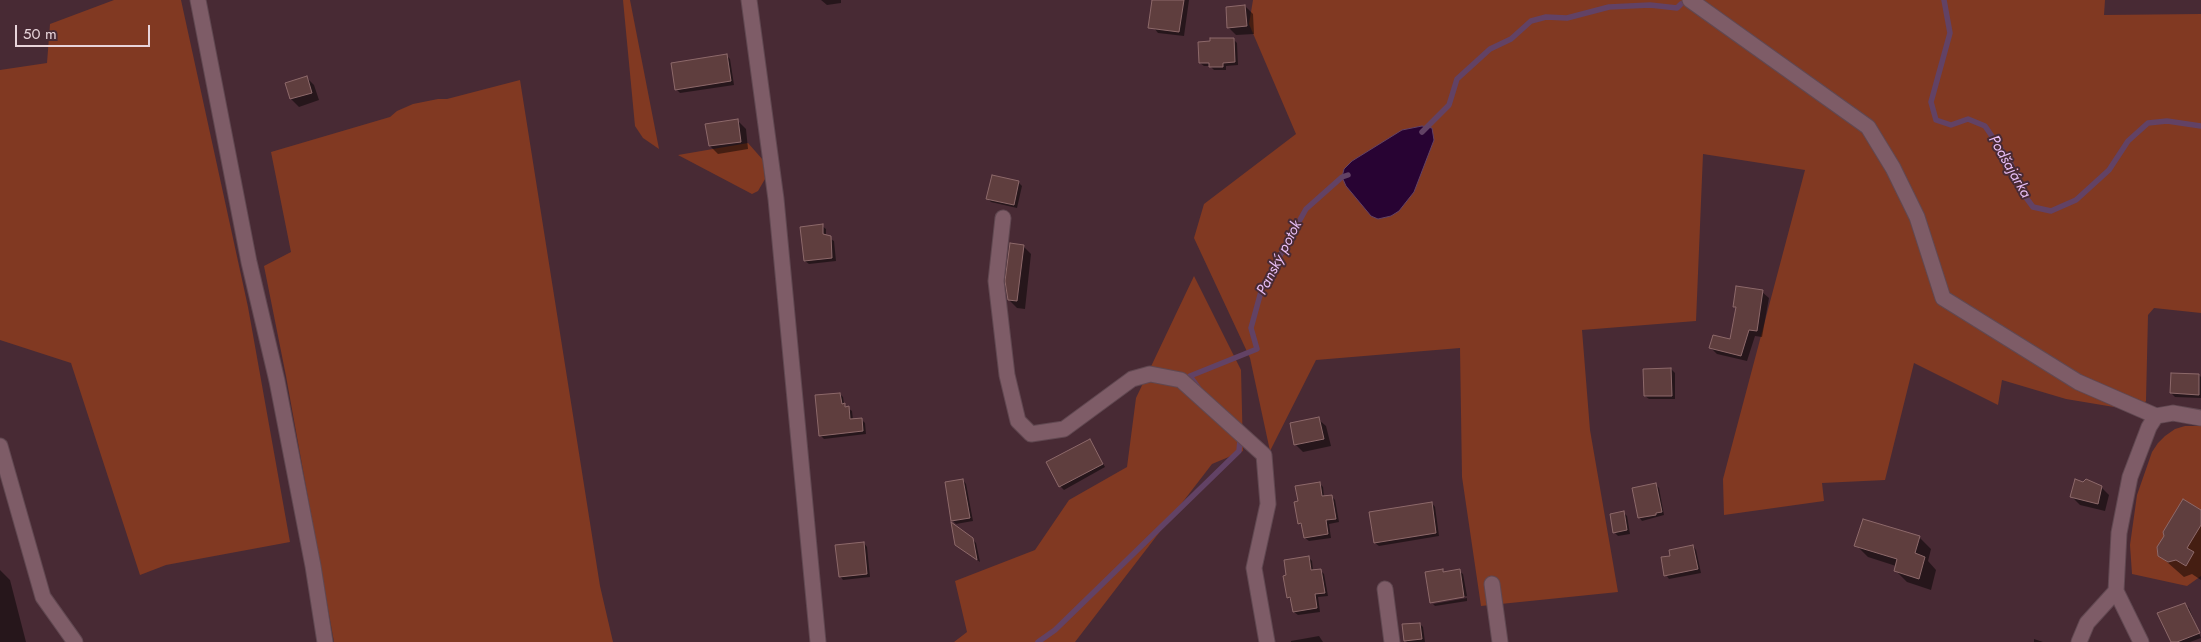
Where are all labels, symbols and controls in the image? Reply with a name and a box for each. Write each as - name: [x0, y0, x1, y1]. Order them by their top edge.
- scale bar: [18, 15, 152, 47]
- text: 50 m: [23, 23, 57, 45]
- water label: Podšajárka: [1984, 132, 2034, 202]
- water label: Panský potok: [1254, 218, 1306, 298]

